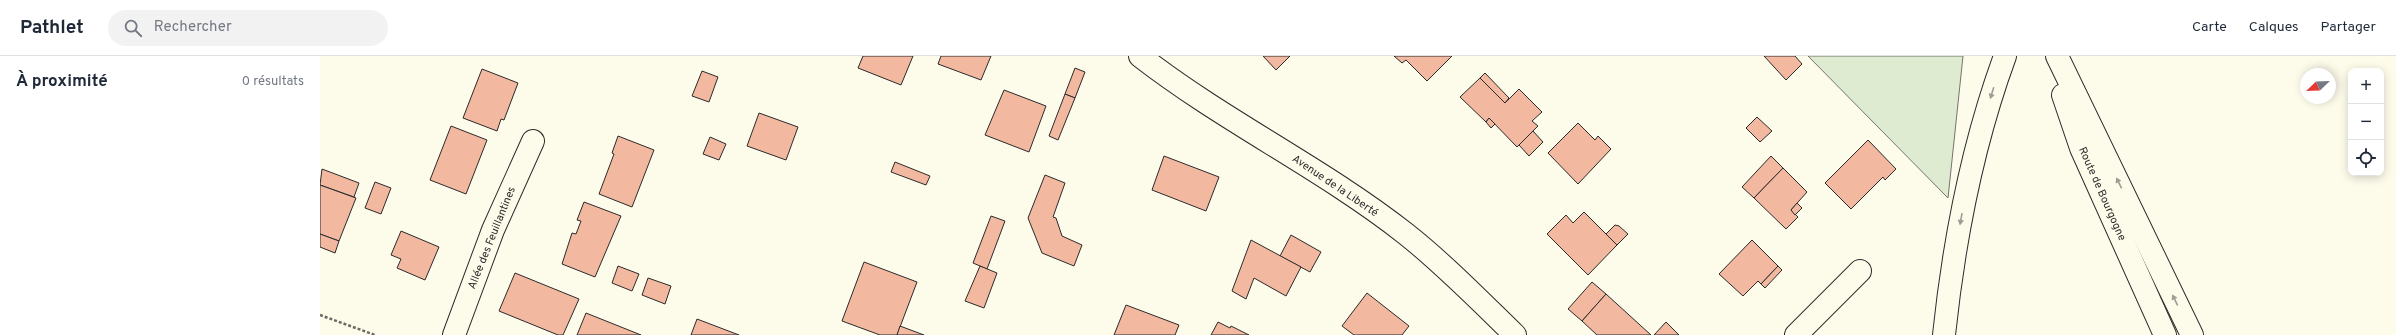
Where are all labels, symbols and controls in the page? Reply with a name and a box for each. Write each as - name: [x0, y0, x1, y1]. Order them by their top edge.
- search box: [108, 10, 388, 46]
- text: Pathlet: [20, 16, 84, 40]
- icon: search: [122, 17, 144, 39]
- text: Rechercher: [154, 18, 232, 37]
- text: Carte: [2192, 19, 2227, 36]
- text: Calques: [2249, 19, 2299, 36]
- text: Partager: [2321, 19, 2376, 36]
- north arrow: [2300, 68, 2336, 104]
- map controls: [2348, 68, 2384, 176]
- button: +: [2348, 68, 2384, 104]
- text: À proximité: [16, 71, 108, 93]
- text: 0 résultats: [242, 74, 304, 90]
- one-way arrow: [1989, 87, 1995, 99]
- button: −: [2348, 104, 2384, 140]
- button: locate: [2348, 140, 2384, 176]
- street label: Route de Bourgogne: [2075, 145, 2129, 243]
- street label: Avenue de la Liberté: [1289, 152, 1381, 220]
- one-way arrow: [2116, 177, 2122, 189]
- street label: Allée des Feuillantines: [465, 185, 519, 291]
- one-way arrow: [1958, 213, 1964, 225]
- one-way arrow: [2172, 294, 2179, 306]

